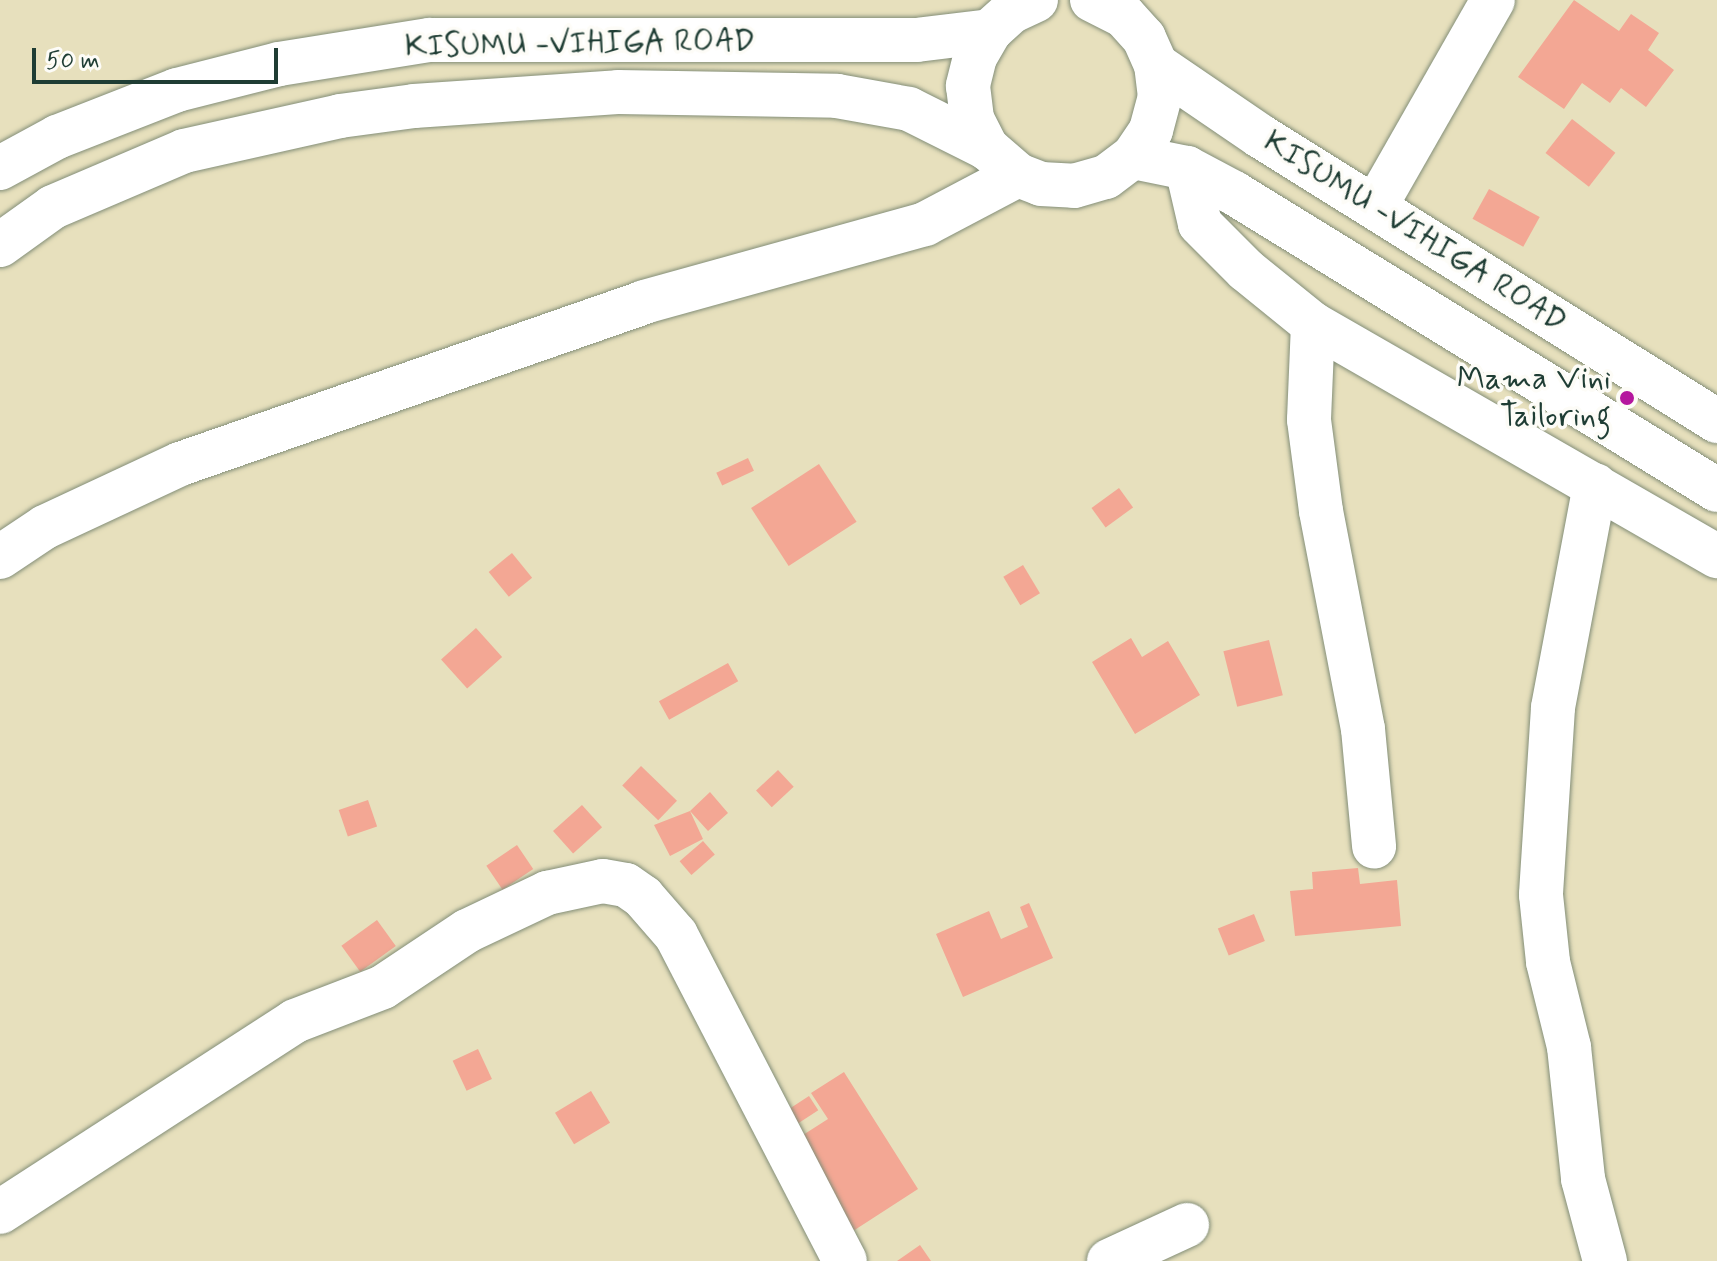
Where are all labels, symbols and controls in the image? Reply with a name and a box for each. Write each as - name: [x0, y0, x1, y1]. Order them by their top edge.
- street label: KISUMU -VIHIGA ROAD: [404, 22, 756, 66]
- scale bar: [36, 32, 282, 82]
- text: 50 m: [46, 46, 100, 77]
- street label: KISUMU -VIHIGA ROAD: [1256, 123, 1574, 341]
- place label: Mama Vini Tailoring: [1458, 361, 1611, 436]
- marker: Mama Vini Tailoring: [1618, 389, 1636, 407]

